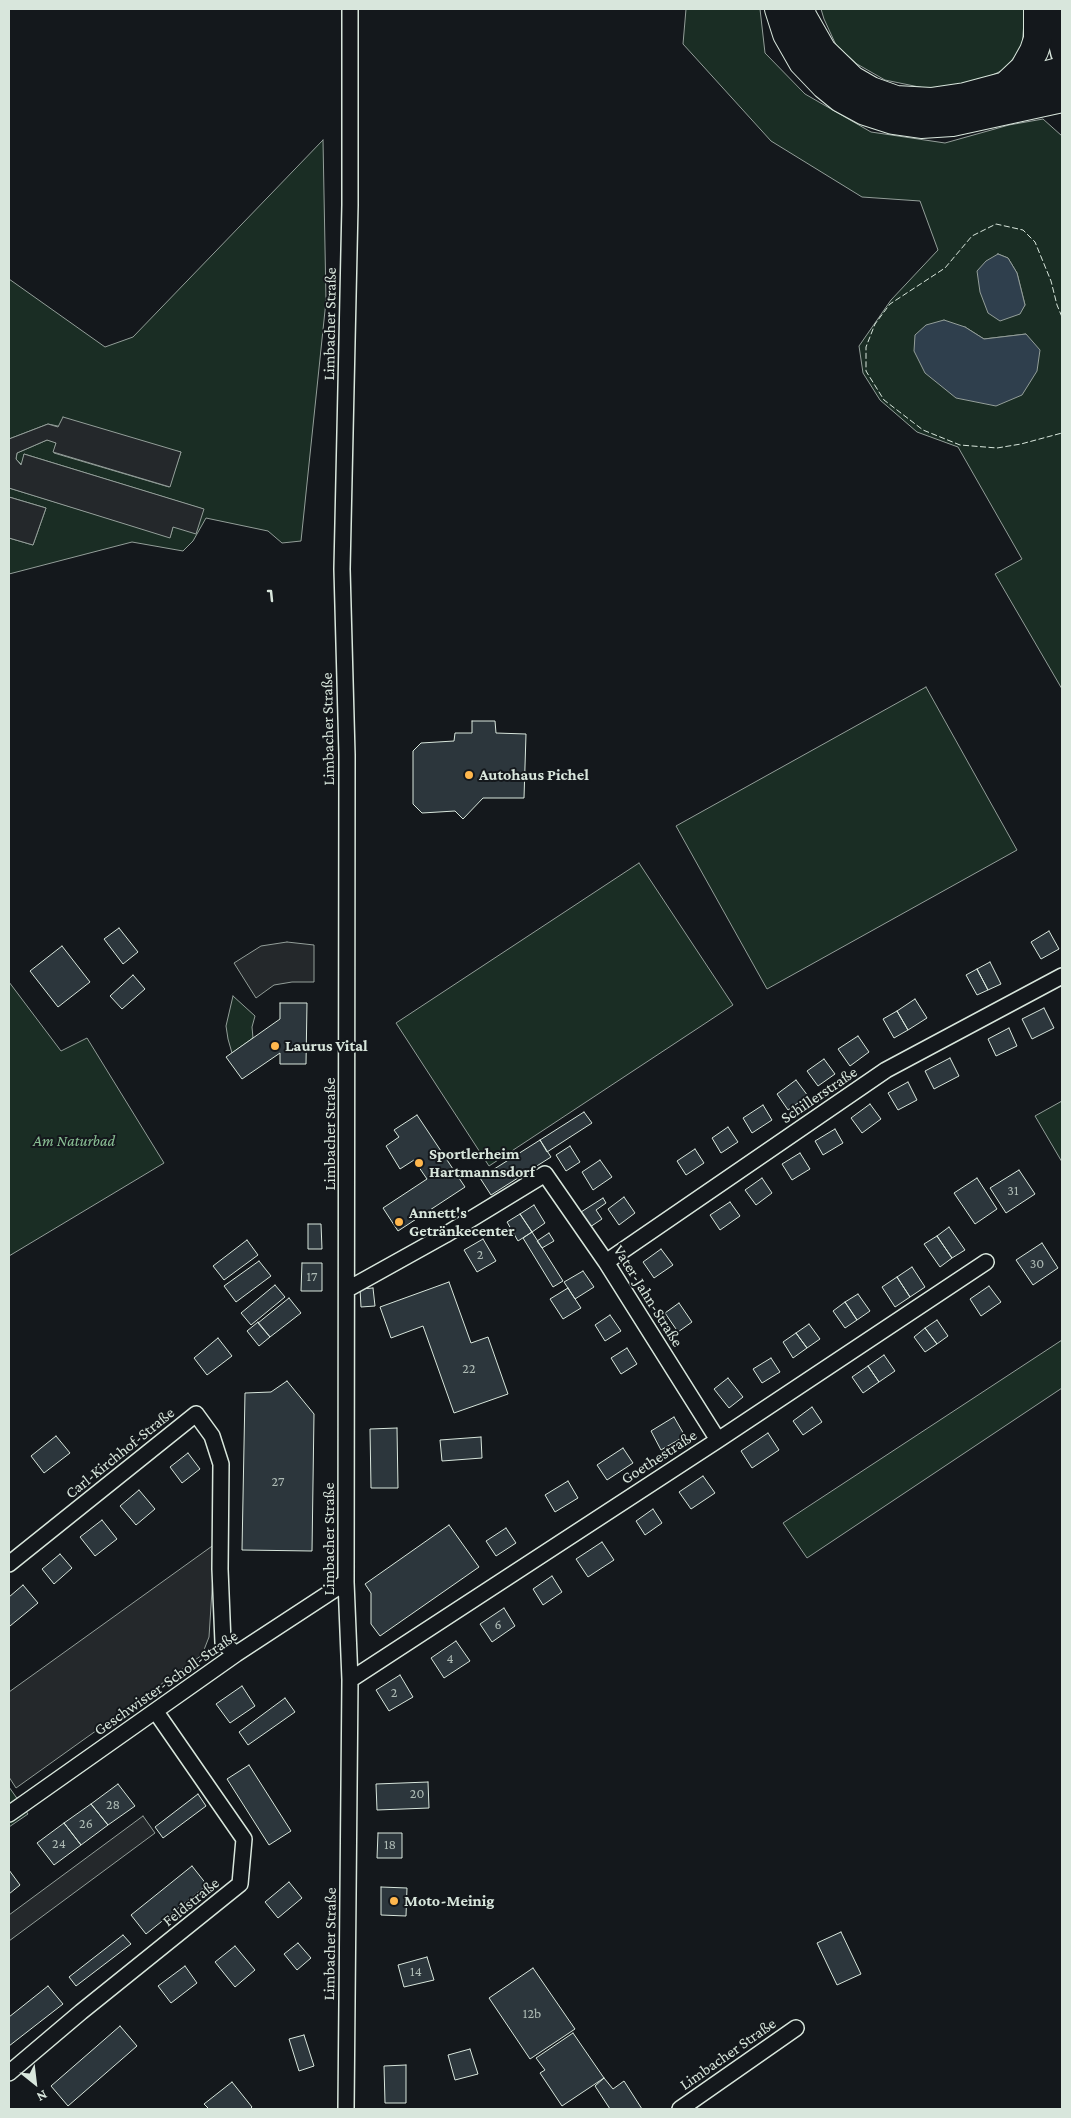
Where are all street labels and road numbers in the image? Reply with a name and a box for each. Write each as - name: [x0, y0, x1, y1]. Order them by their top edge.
- street label: Limbacher Straße: [319, 267, 341, 381]
- street label: Limbacher Straße: [317, 672, 339, 786]
- street label: Schillerstraße: [777, 1062, 861, 1128]
- street label: Limbacher Straße: [320, 1077, 340, 1191]
- street label: Vater-Jahn-Straße: [609, 1242, 687, 1350]
- street label: Carl-Kirchhof-Straße: [62, 1403, 178, 1503]
- street label: Goethestraße: [618, 1425, 700, 1489]
- street label: Limbacher Straße: [319, 1482, 339, 1596]
- street label: Geschwister-Scholl-Straße: [91, 1626, 241, 1740]
- street label: Feldstraße: [159, 1873, 223, 1931]
- street label: Limbacher Straße: [319, 1887, 341, 2001]
- street label: Limbacher Straße: [676, 2014, 780, 2094]

